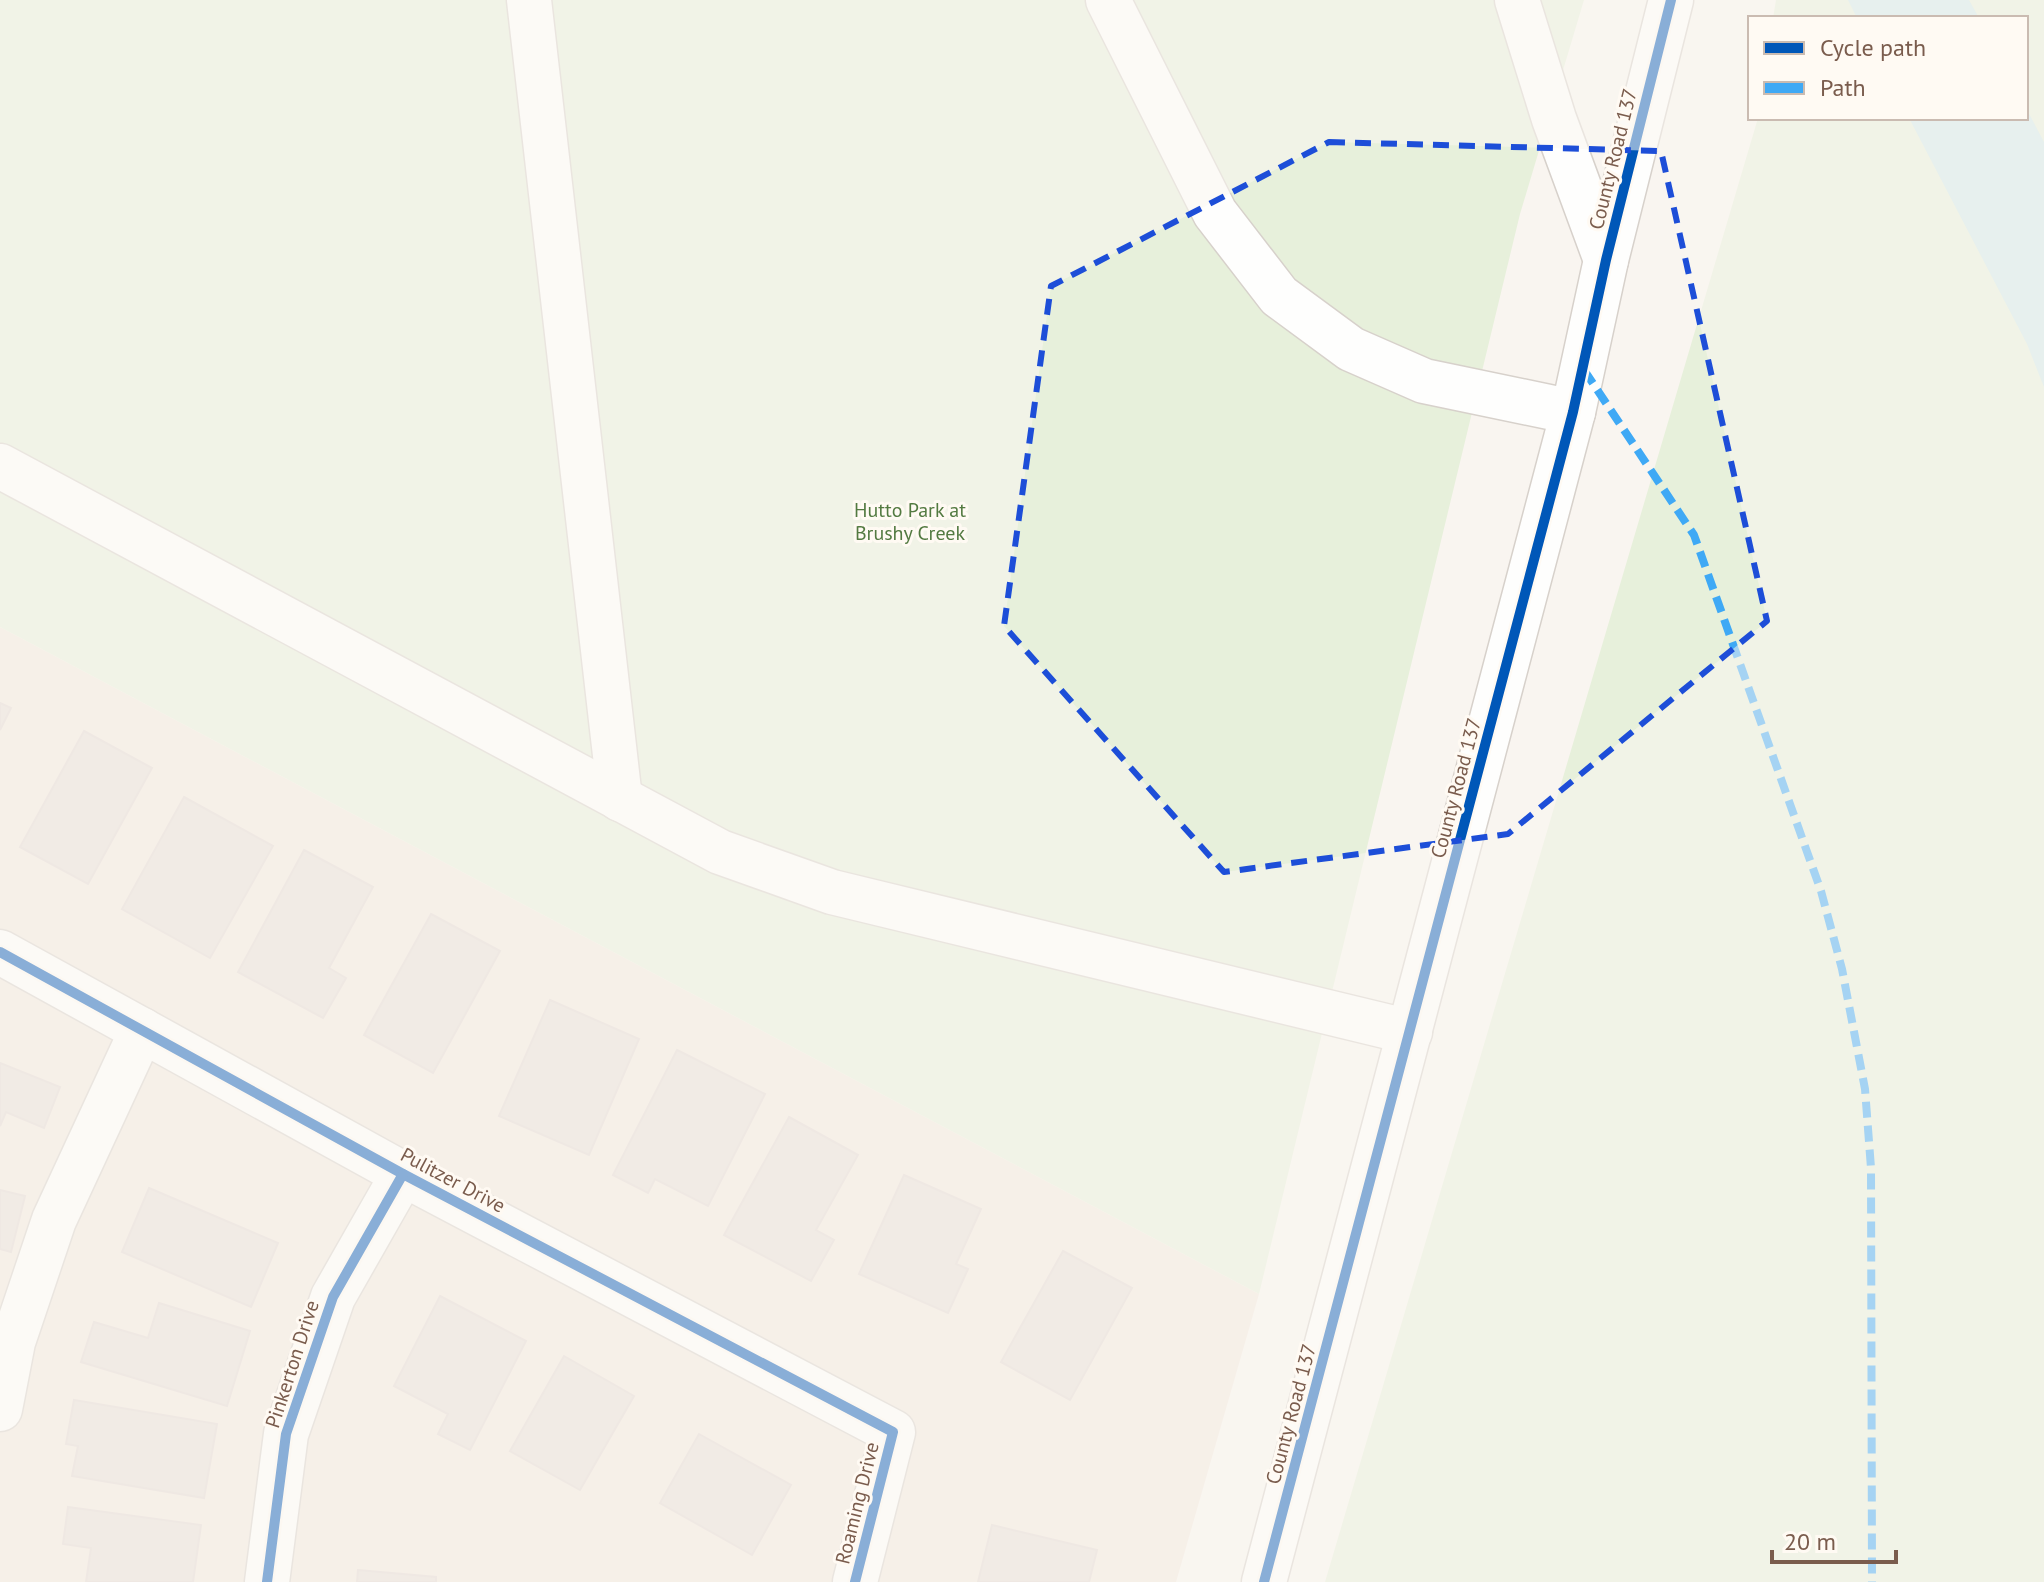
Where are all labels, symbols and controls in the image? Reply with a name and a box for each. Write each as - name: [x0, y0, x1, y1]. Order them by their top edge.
- legend: [1748, 16, 2028, 120]
- text: Cycle path: [1820, 32, 1926, 63]
- text: Path: [1820, 72, 1866, 103]
- street label: County Road 137: [1583, 86, 1643, 232]
- park label: Hutto Park at Brushy Creek: [854, 497, 966, 546]
- street label: County Road 137: [1425, 715, 1487, 861]
- street label: Pulitzer Drive: [396, 1142, 510, 1218]
- street label: Pinkerton Drive: [259, 1297, 325, 1431]
- street label: County Road 137: [1260, 1341, 1322, 1487]
- street label: Roaming Drive: [829, 1439, 885, 1567]
- scale bar: [1772, 1514, 1896, 1564]
- text: 20 m: [1784, 1526, 1836, 1557]

